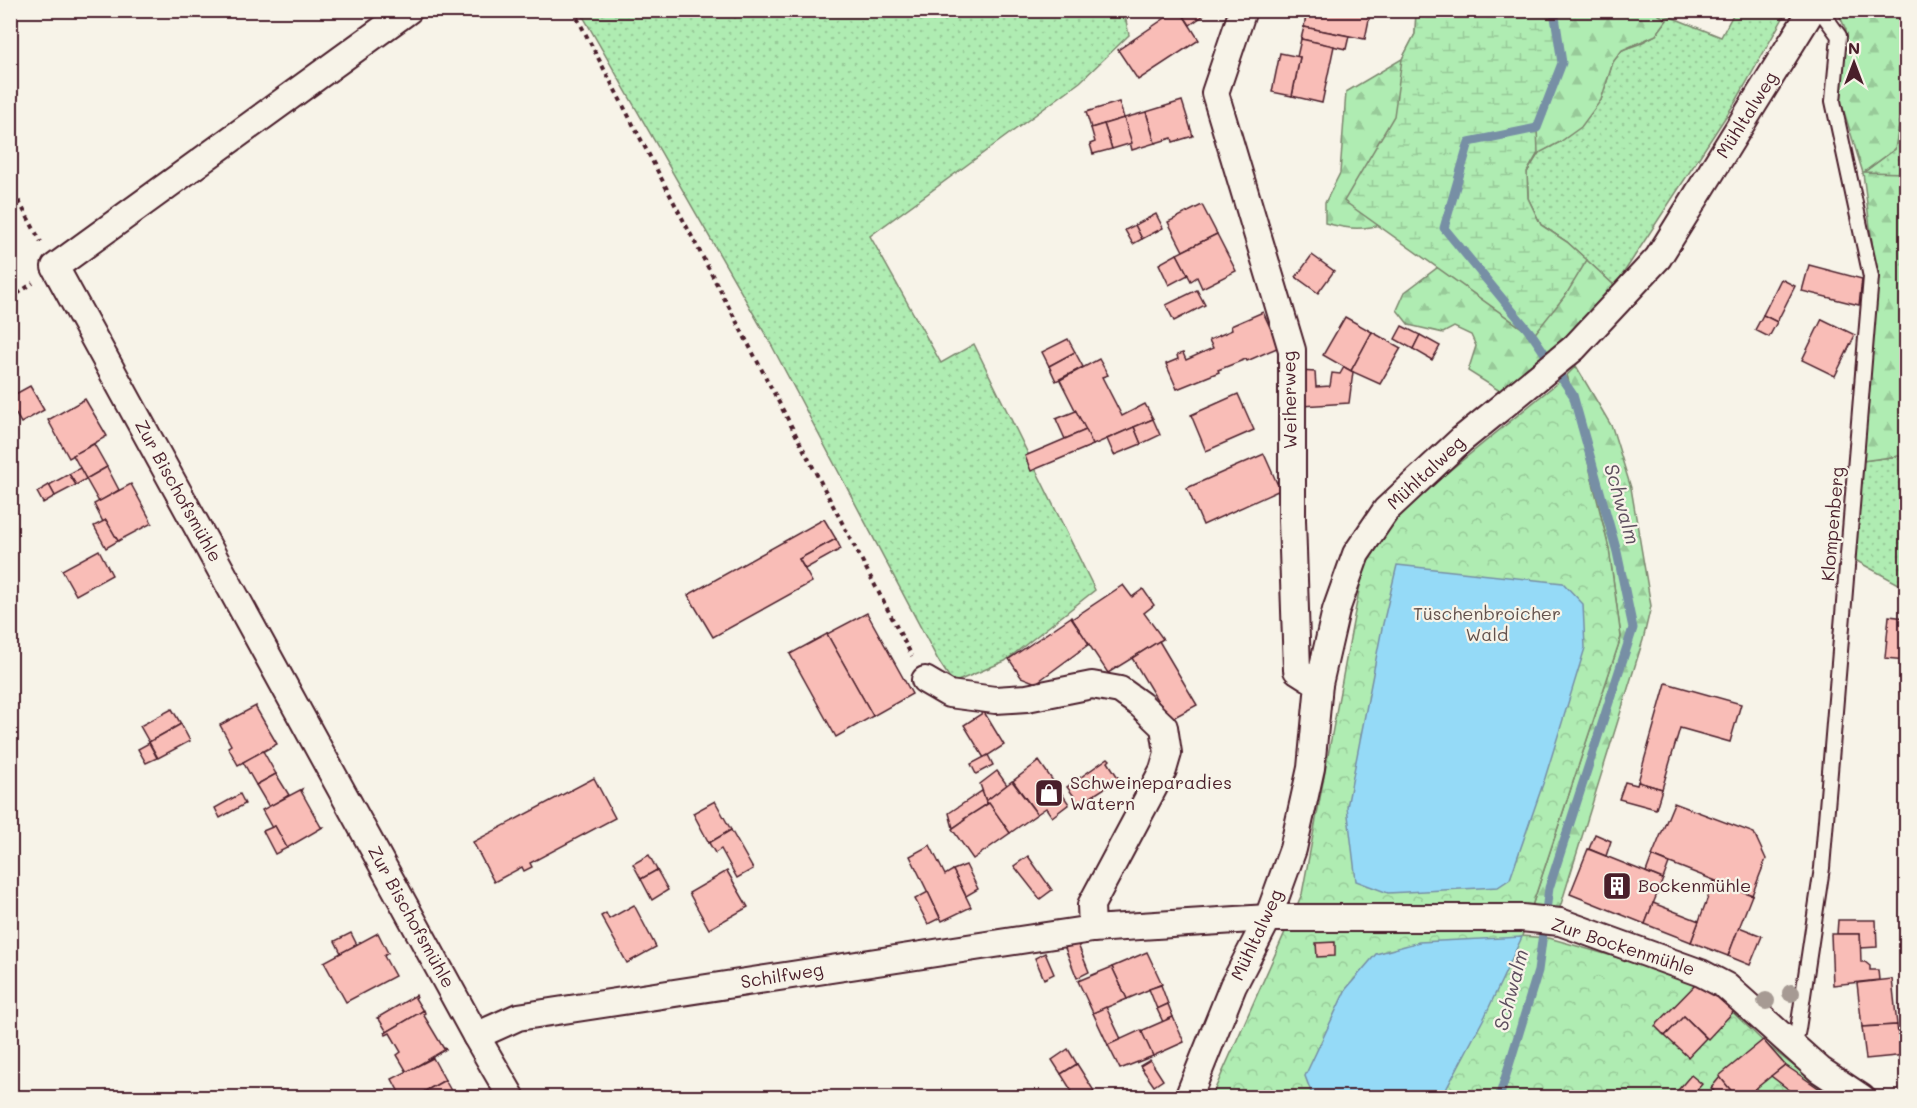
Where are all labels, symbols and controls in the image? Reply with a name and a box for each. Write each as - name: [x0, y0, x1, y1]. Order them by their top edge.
- north arrow: [1824, 33, 1884, 93]
- text: N: [1848, 37, 1860, 58]
- street label: Mühltalweg: [1710, 67, 1782, 162]
- street label: Weiherweg: [1276, 351, 1302, 449]
- street label: Zur Bischofsmühle: [130, 415, 228, 566]
- street label: Mühltalweg: [1381, 430, 1469, 514]
- water label: Schwalm: [1599, 460, 1647, 547]
- street label: Klompenberg: [1815, 466, 1849, 582]
- park label: Tüschenbroicher Wald: [1413, 601, 1561, 646]
- place label: Schweineparadies Watern: [1070, 770, 1232, 815]
- shop icon: Schweineparadies Watern: [1033, 777, 1065, 809]
- street label: Zur Bischofsmühle: [363, 841, 461, 992]
- building icon: Bockenmühle: [1601, 870, 1633, 902]
- place label: Bockenmühle: [1638, 873, 1751, 897]
- street label: Mühltalweg: [1224, 885, 1288, 984]
- street label: Zur Bockenmühle: [1548, 911, 1698, 981]
- water label: Schwalm: [1487, 946, 1533, 1033]
- street label: Schilfweg: [739, 957, 825, 993]

